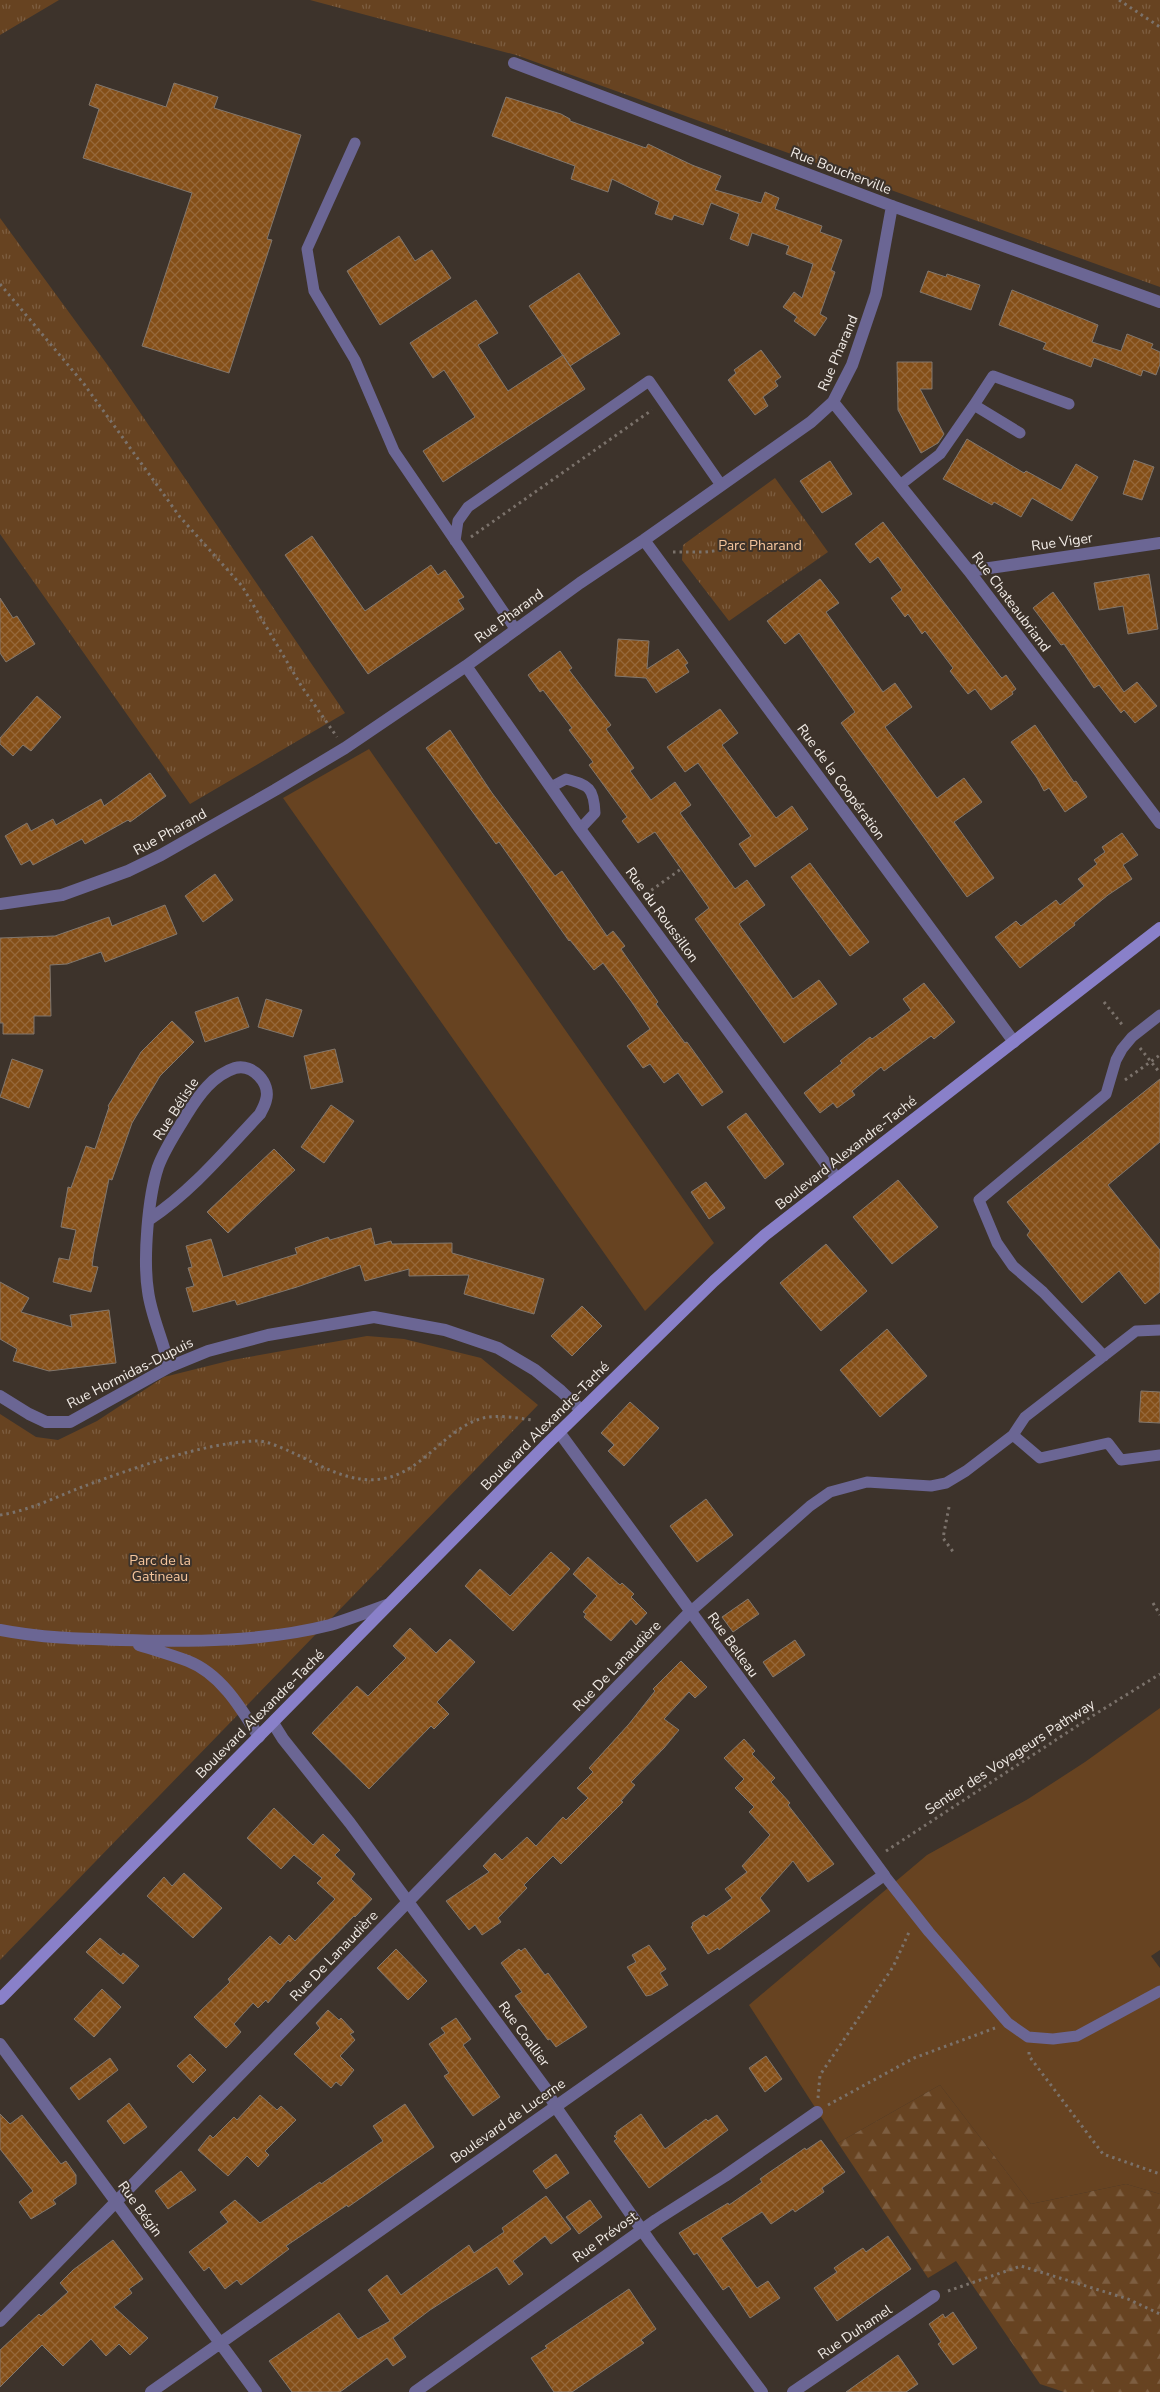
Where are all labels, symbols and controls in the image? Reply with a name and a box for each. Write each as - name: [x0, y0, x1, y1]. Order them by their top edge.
- street label: Rue Boucherville: [788, 143, 894, 199]
- street label: Rue Pharand: [813, 312, 863, 394]
- street label: Rue Viger: [1030, 528, 1094, 556]
- park label: Parc Pharand: [718, 536, 802, 555]
- street label: Rue Chateaubriand: [967, 548, 1055, 656]
- street label: Rue Pharand: [471, 585, 547, 647]
- street label: Rue de la Coopération: [792, 720, 890, 844]
- street label: Rue Pharand: [130, 804, 210, 860]
- street label: Rue du Roussillon: [621, 864, 703, 966]
- street label: Rue Bélisle: [149, 1074, 203, 1144]
- street label: Boulevard Alexandre-Taché: [771, 1092, 921, 1214]
- street label: Rue Hormidas-Dupuis: [64, 1333, 197, 1413]
- street label: Boulevard Alexandre-Taché: [477, 1358, 613, 1494]
- park label: Parc de la Gatineau: [129, 1551, 191, 1586]
- street label: Rue Belleau: [703, 1609, 763, 1681]
- street label: Rue De Lanaudière: [569, 1617, 665, 1715]
- street label: Boulevard Alexandre-Taché: [192, 1646, 328, 1782]
- street label: Sentier des Voyageurs Pathway: [921, 1694, 1099, 1819]
- street label: Rue De Lanaudière: [286, 1907, 382, 2005]
- street label: Rue Coallier: [494, 1998, 554, 2070]
- street label: Boulevard de Lucerne: [447, 2074, 569, 2168]
- street label: Rue Bégin: [113, 2177, 167, 2241]
- street label: Rue Prévost: [569, 2207, 641, 2267]
- street label: Rue Duhamel: [814, 2300, 896, 2364]

